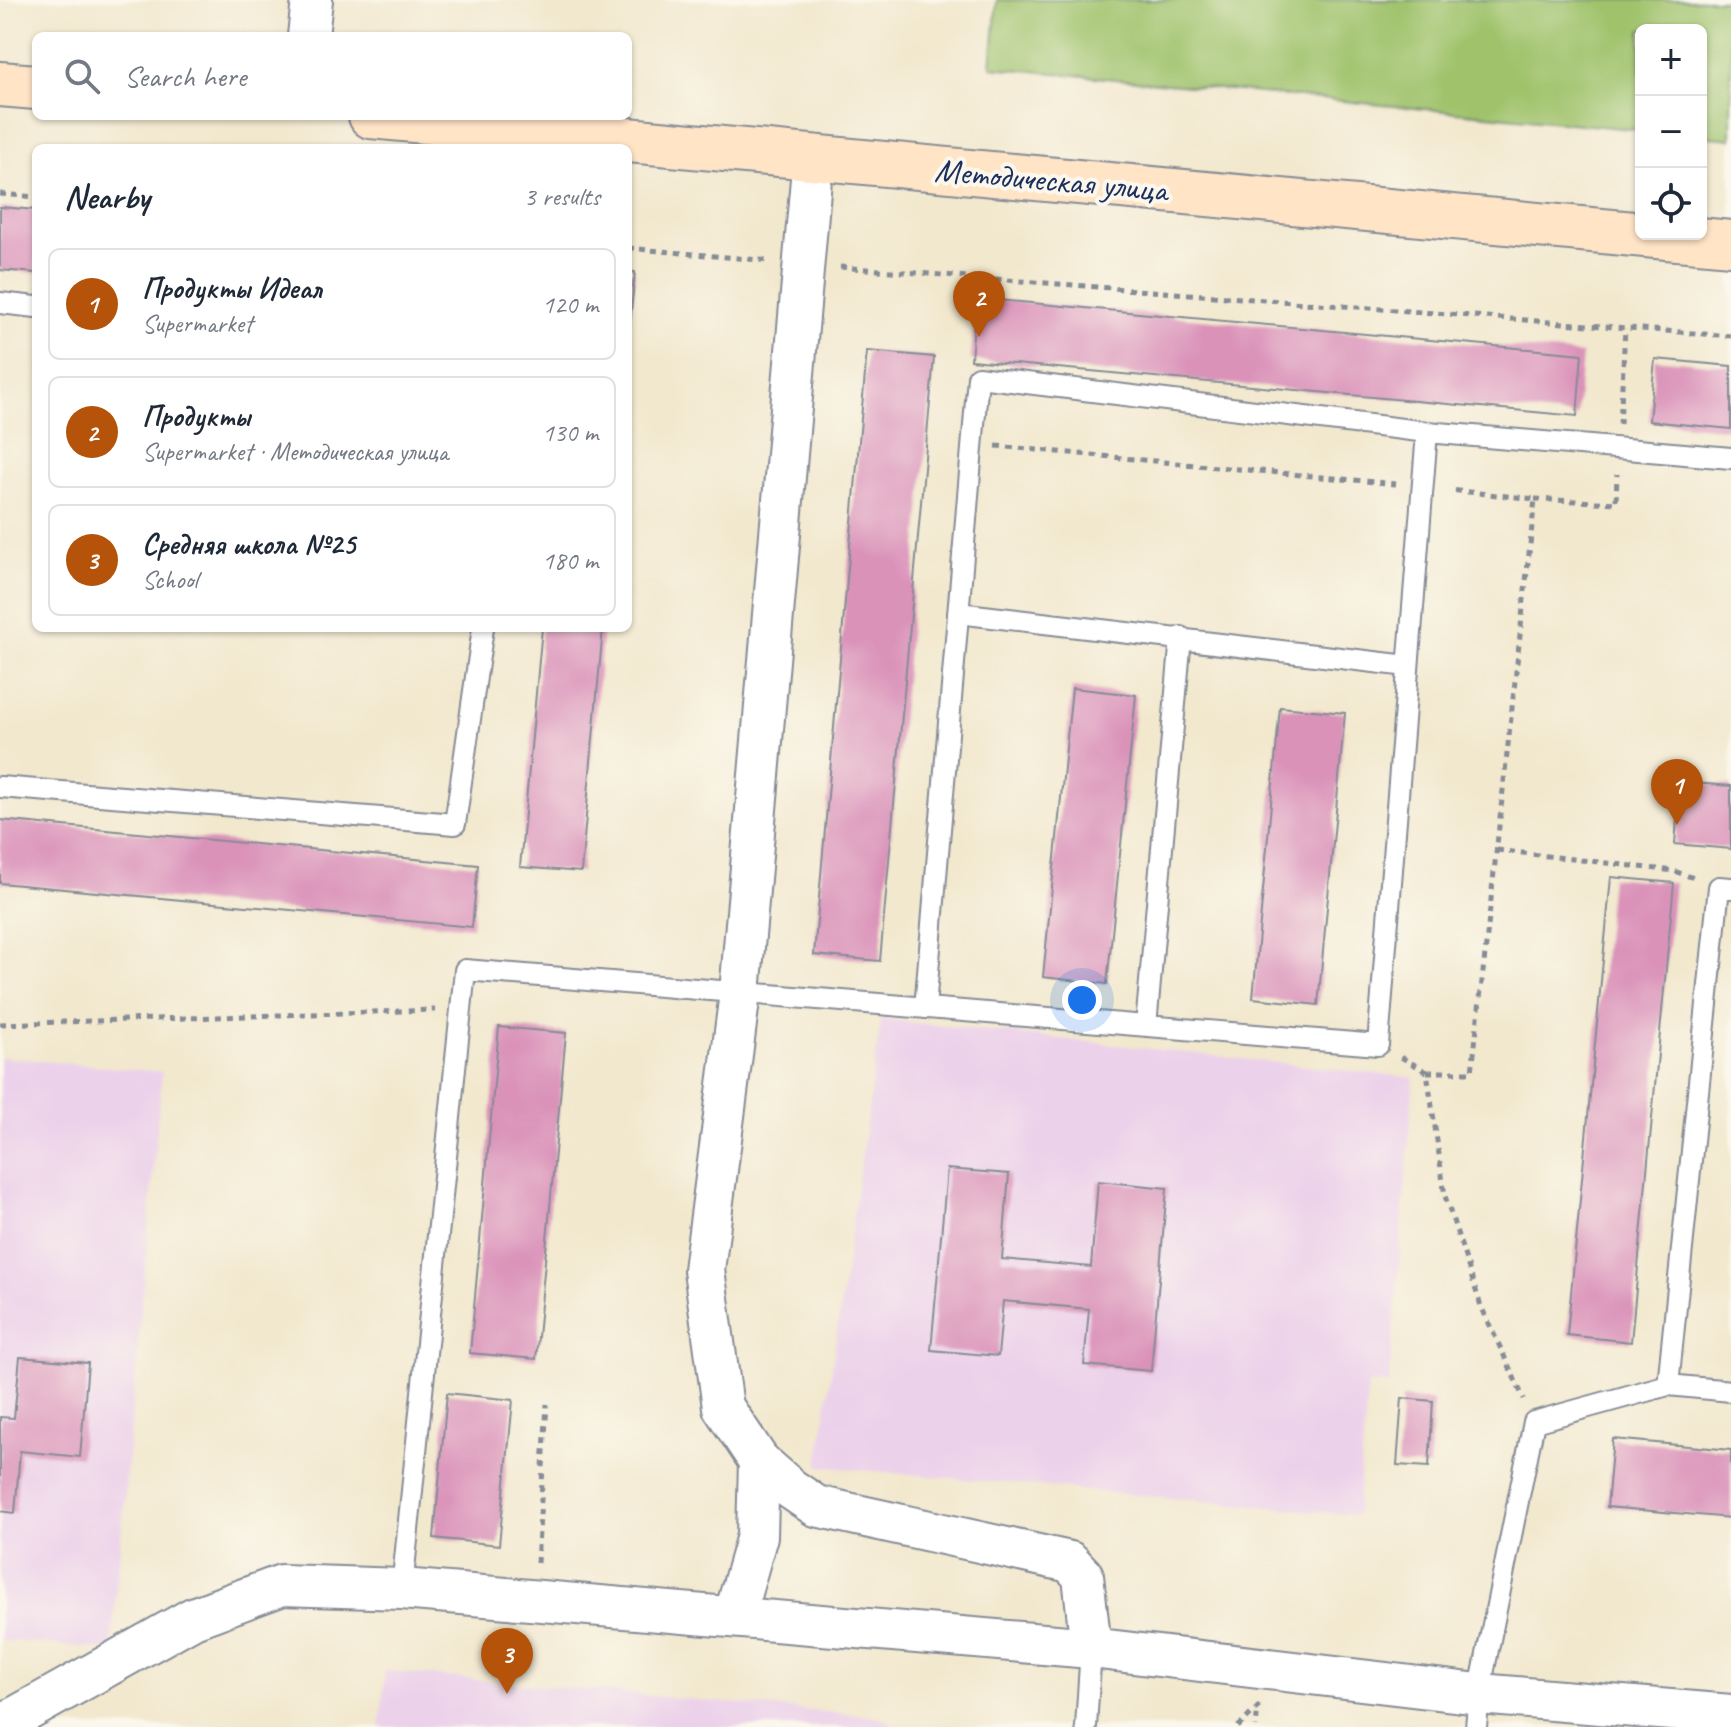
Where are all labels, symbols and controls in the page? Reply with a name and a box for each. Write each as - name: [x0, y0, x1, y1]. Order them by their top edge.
- map controls: [1635, 24, 1707, 240]
- button: +: [1635, 24, 1707, 96]
- search box: [32, 32, 632, 120]
- icon: search: [60, 54, 104, 98]
- text: Search here: [124, 57, 246, 95]
- button: −: [1635, 96, 1707, 168]
- street label: Методическая улица: [933, 148, 1172, 211]
- button: locate: [1635, 168, 1707, 240]
- text: Nearby: [64, 175, 150, 218]
- text: 3 results: [524, 180, 600, 213]
- text: Продукты Идеал: [142, 269, 322, 307]
- pin: 2: [953, 271, 1005, 337]
- text: 1: [86, 288, 98, 321]
- text: 120 m: [542, 288, 598, 321]
- text: Supermarket: [142, 307, 253, 340]
- text: Продукты: [142, 397, 250, 435]
- text: 2: [86, 416, 98, 449]
- text: 130 m: [542, 416, 598, 449]
- text: Supermarket · Методическая улица: [142, 435, 448, 468]
- text: Средняя школа №25: [142, 525, 355, 563]
- text: 3: [86, 544, 98, 577]
- text: 180 m: [542, 544, 598, 577]
- text: School: [142, 563, 198, 596]
- pin: 1: [1651, 759, 1703, 825]
- your location: [1062, 980, 1102, 1020]
- pin: 3: [481, 1628, 533, 1694]

